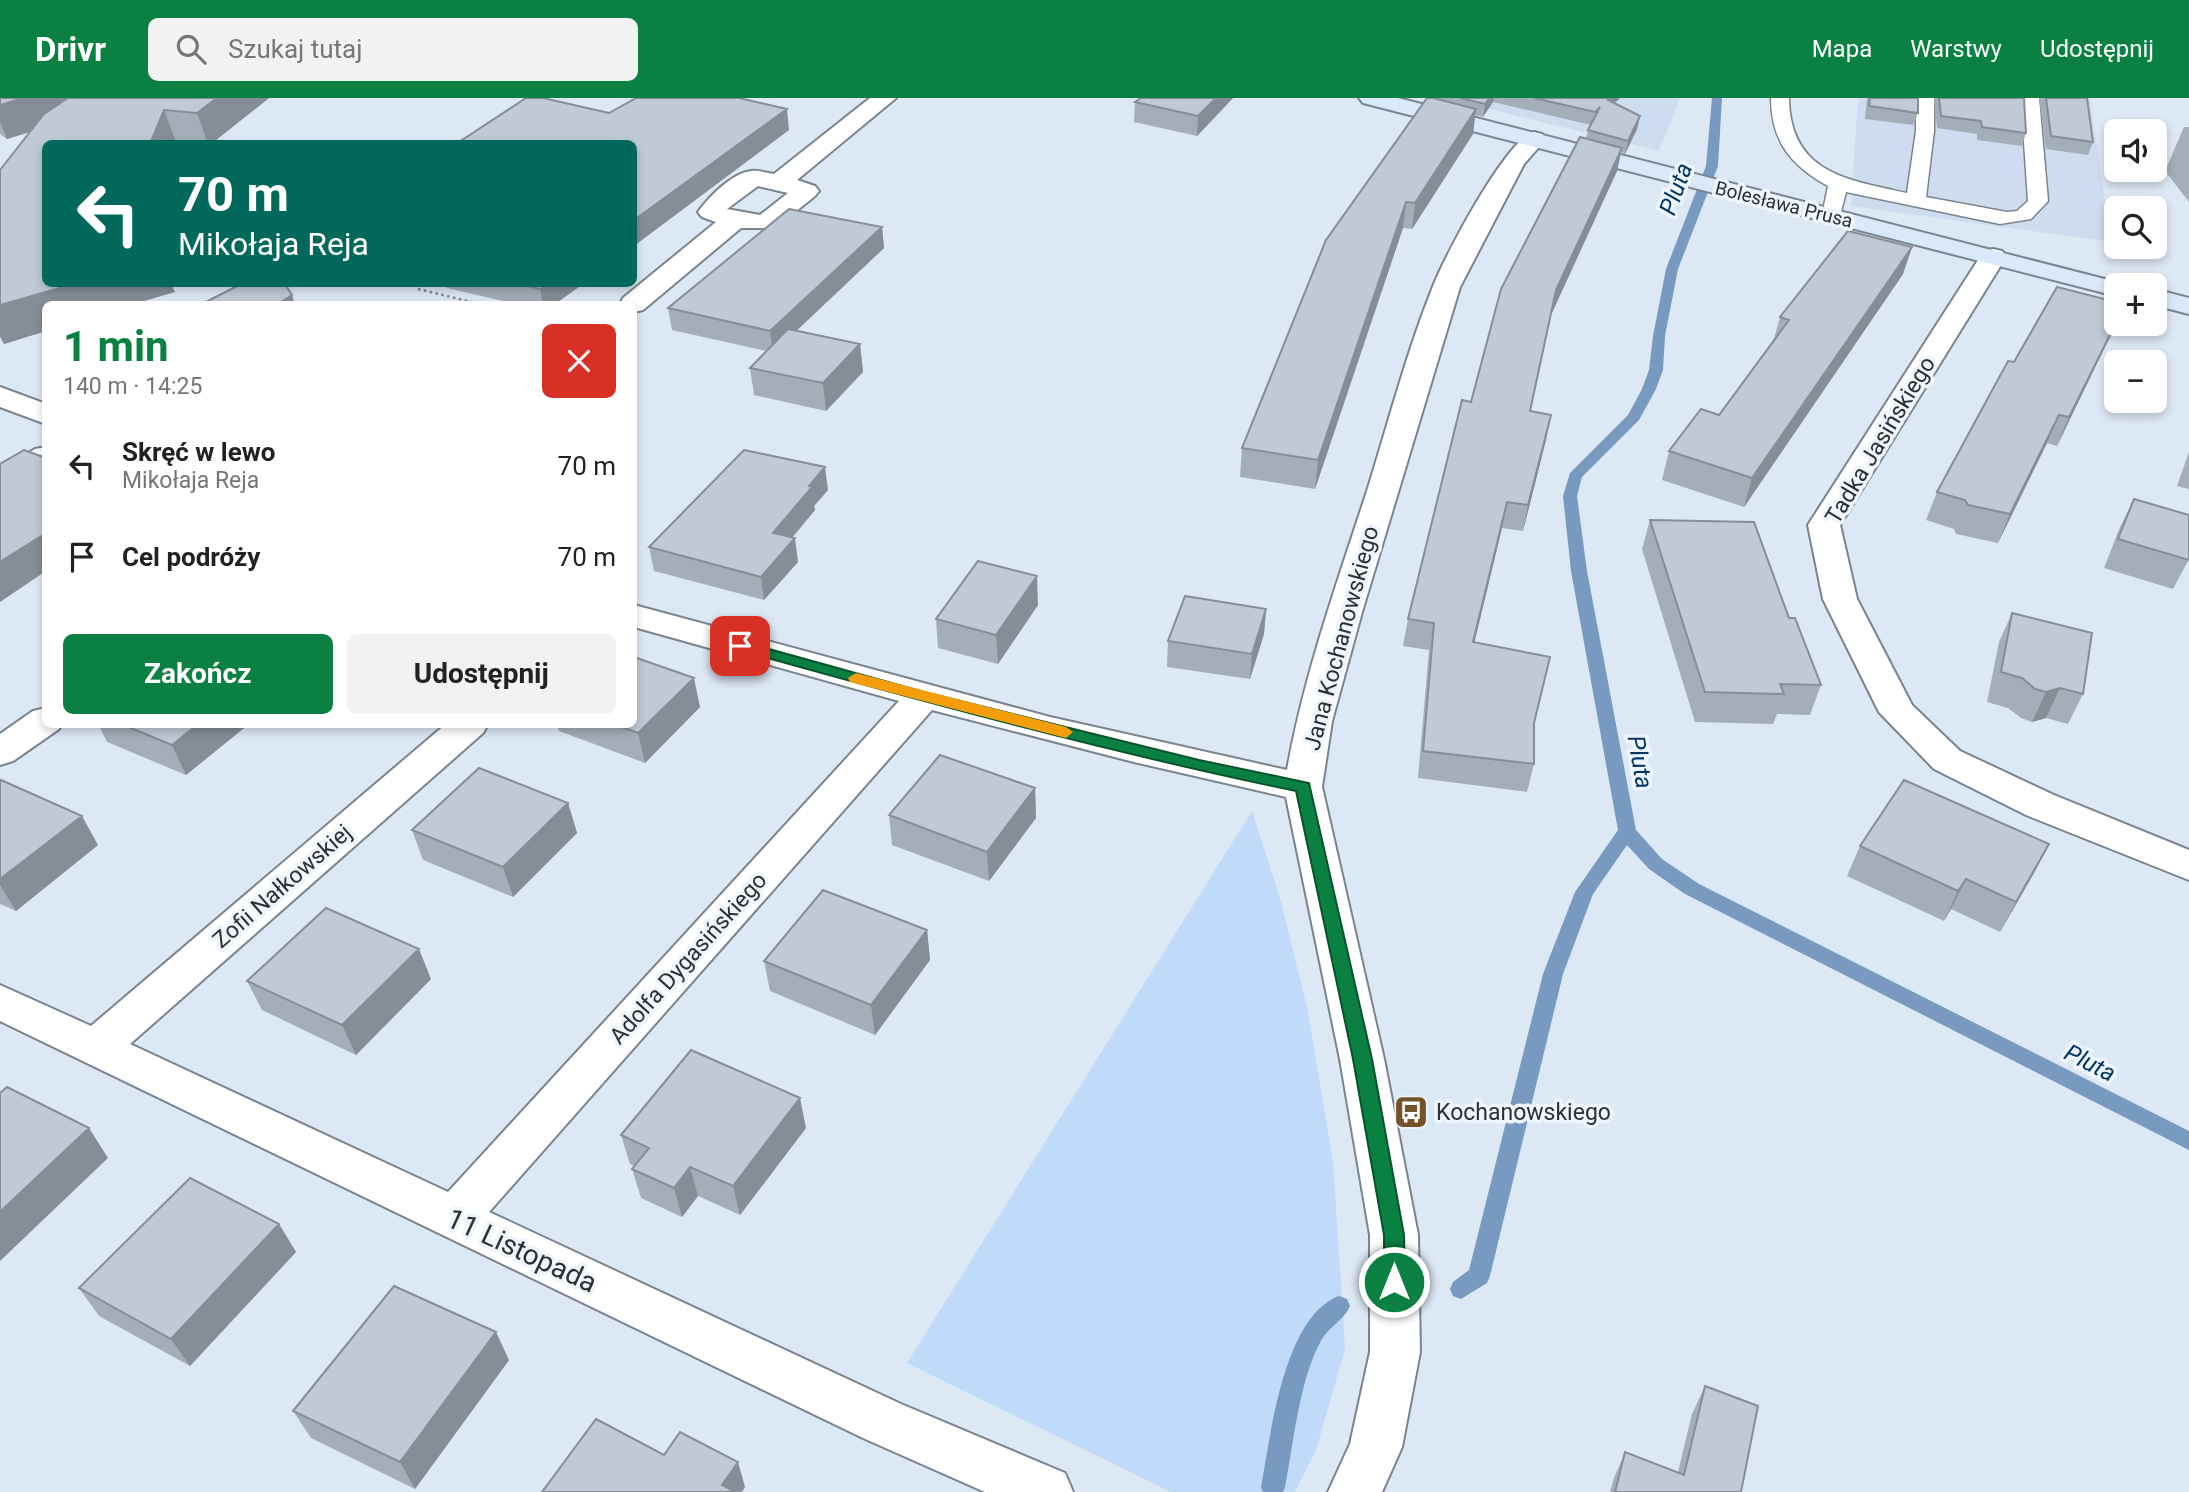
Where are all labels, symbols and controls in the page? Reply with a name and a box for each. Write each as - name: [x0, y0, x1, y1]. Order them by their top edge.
- search box: [148, 18, 638, 81]
- text: Drivr: [35, 30, 106, 69]
- icon: search: [172, 30, 210, 68]
- text: Szukaj tutaj: [228, 34, 362, 64]
- text: Mapa: [1812, 35, 1872, 63]
- text: Warstwy: [1910, 35, 2002, 63]
- text: Udostępnij: [2040, 35, 2154, 63]
- map controls: [2104, 119, 2167, 413]
- button: sound: [2104, 119, 2167, 182]
- water label: Pluta: [1654, 159, 1698, 219]
- text: 70 m: [178, 166, 289, 223]
- icon: left: [63, 168, 154, 259]
- street label: Bolesława Prusa: [1713, 176, 1855, 233]
- button: search: [2104, 196, 2167, 259]
- text: Mikołaja Reja: [178, 225, 369, 263]
- button: +: [2104, 273, 2167, 336]
- text: 1 min: [63, 322, 169, 371]
- button: close: [542, 324, 616, 398]
- button: −: [2104, 350, 2167, 413]
- street label: Tadka Jasińskiego: [1820, 352, 1941, 529]
- text: 140 m · 14:25: [63, 373, 202, 400]
- text: Skręć w lewo: [122, 437, 275, 467]
- icon: left: [63, 447, 101, 485]
- text: 70 m: [558, 451, 616, 481]
- text: Mikołaja Reja: [122, 467, 259, 494]
- street label: Jana Kochanowskiego: [1299, 523, 1384, 753]
- icon: arrive: [63, 538, 101, 576]
- text: Cel podróży: [122, 542, 260, 572]
- text: 70 m: [558, 542, 616, 572]
- pin: [710, 616, 770, 676]
- icon: arrive: [721, 627, 759, 665]
- button: Zakończ: [63, 634, 333, 714]
- button: Udostępnij: [347, 634, 616, 714]
- water label: Pluta: [1622, 733, 1658, 791]
- street label: Zofii Nałkowskiej: [208, 819, 357, 954]
- street label: Adolfa Dygasińskiego: [604, 867, 773, 1050]
- water label: Pluta: [2060, 1038, 2120, 1088]
- bus stop icon: Kochanowskiego: [1392, 1093, 1430, 1131]
- place label: Kochanowskiego: [1436, 1099, 1611, 1126]
- street label: 11 Listopada: [442, 1201, 602, 1300]
- position arrow: [1357, 1245, 1431, 1319]

